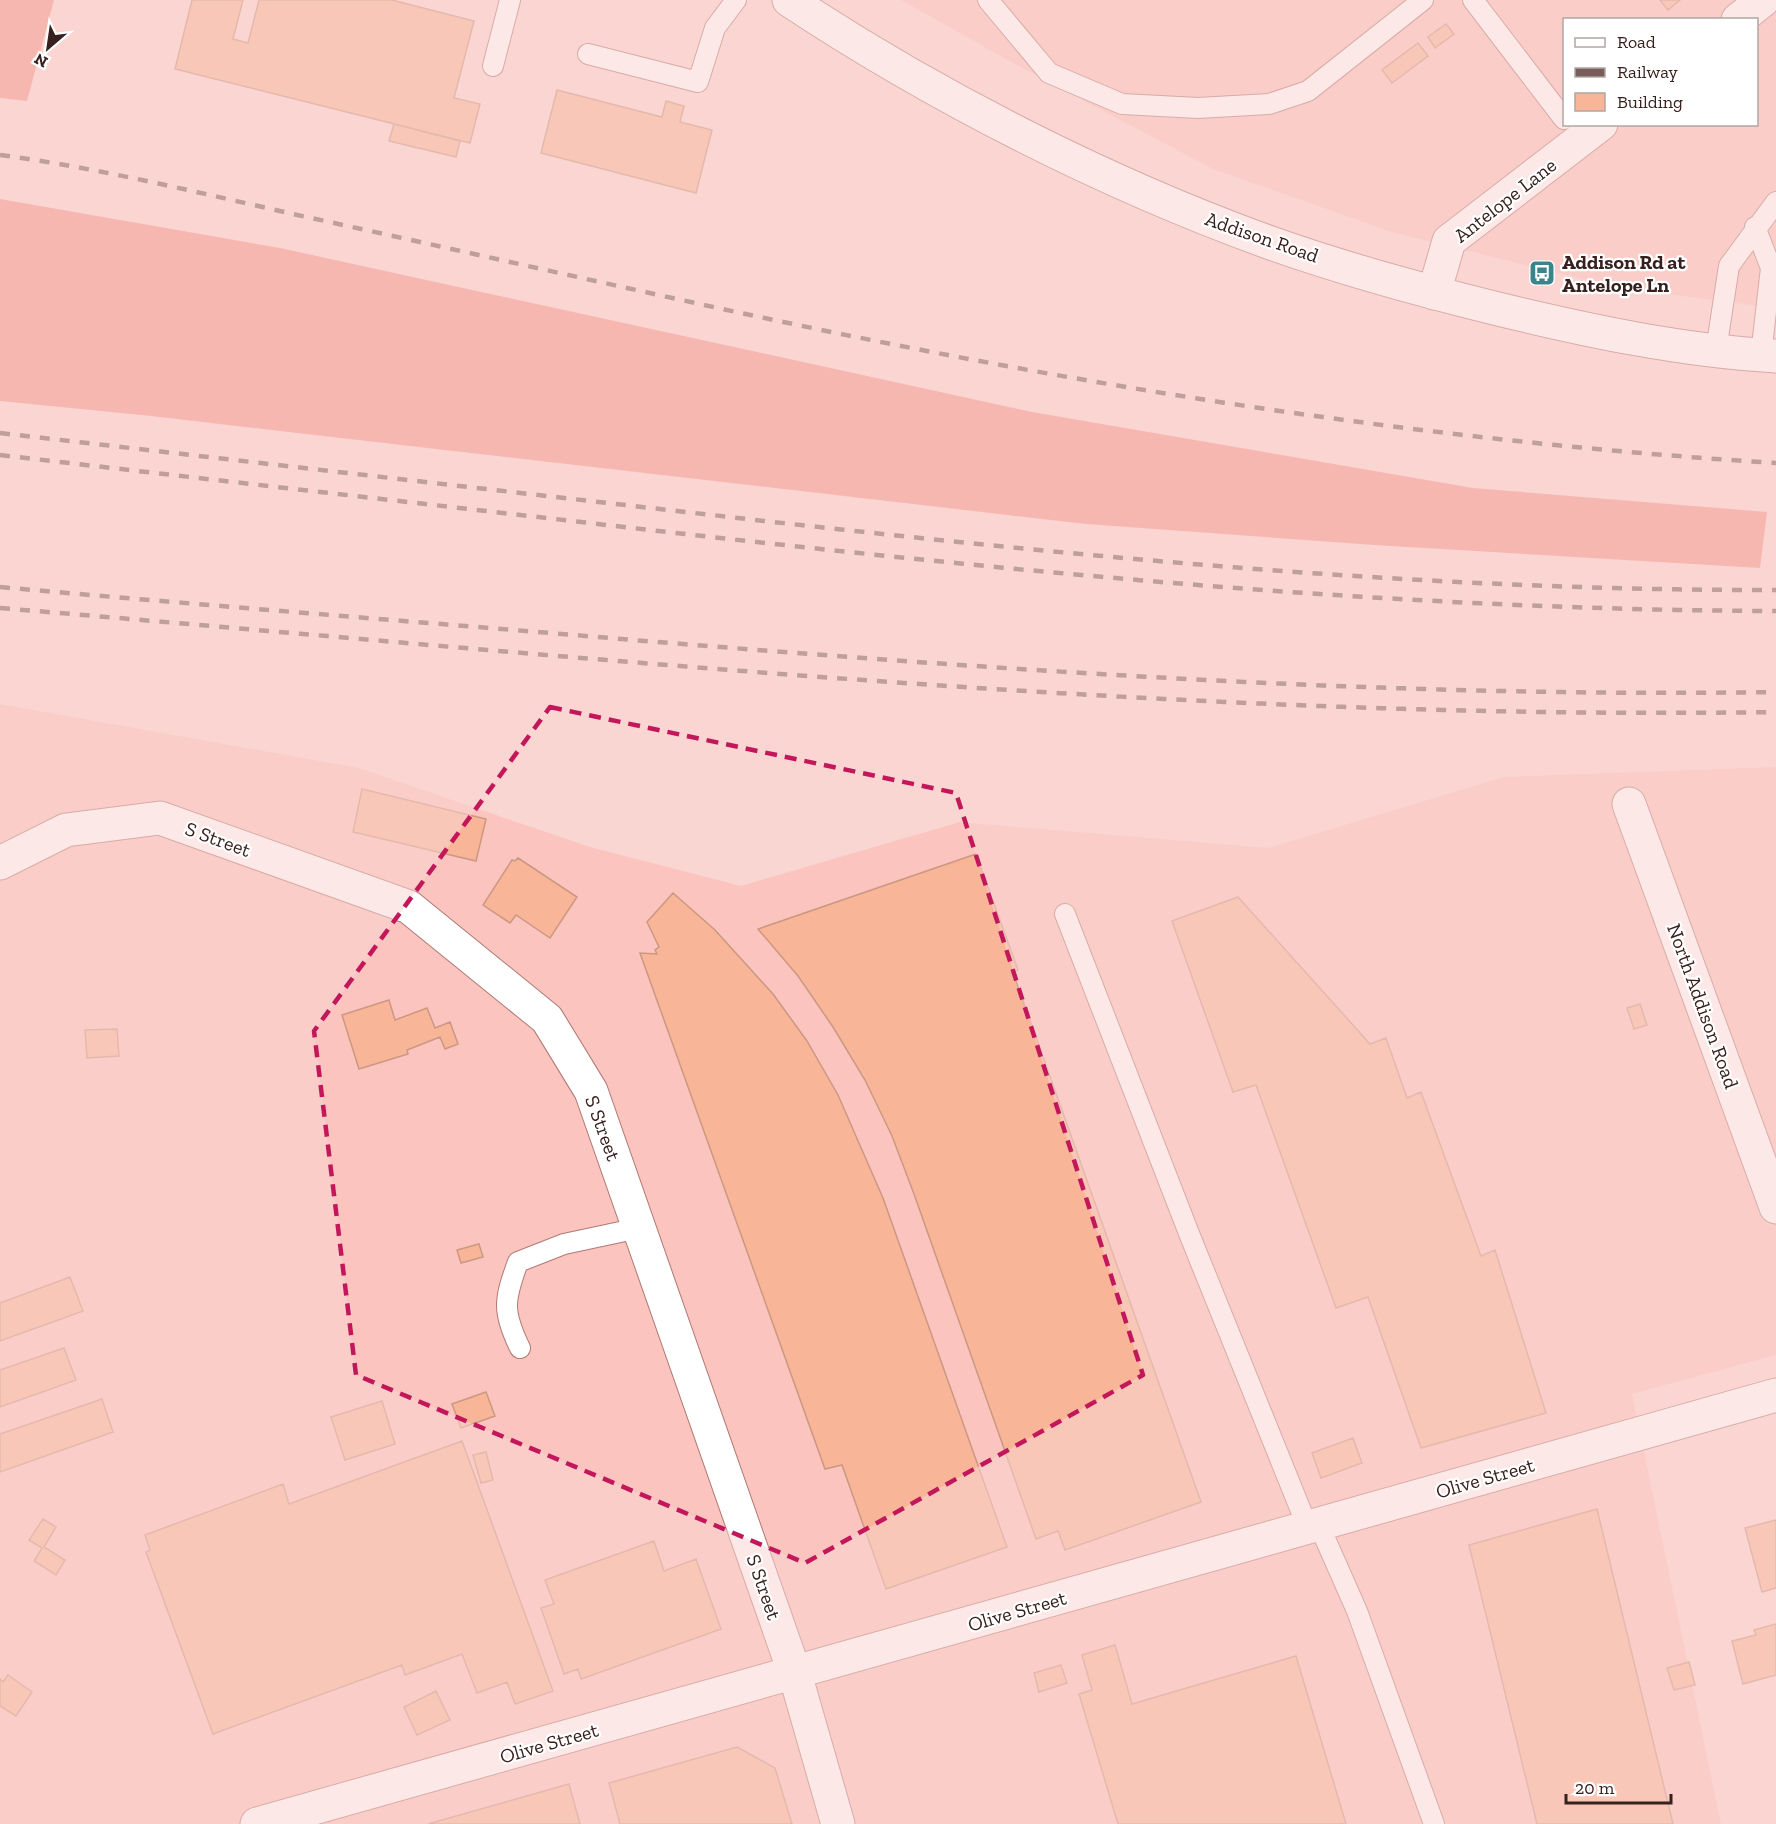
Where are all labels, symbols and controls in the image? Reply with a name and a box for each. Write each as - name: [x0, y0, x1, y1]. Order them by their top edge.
- north arrow: [18, 18, 78, 78]
- legend: [1563, 18, 1758, 126]
- text: Road: [1617, 31, 1656, 53]
- text: N: [31, 49, 51, 72]
- text: Railway: [1617, 61, 1679, 83]
- text: Building: [1617, 91, 1683, 113]
- street label: Antelope Lane: [1449, 153, 1561, 247]
- street label: Addison Road: [1202, 206, 1322, 268]
- place label: Addison Rd at Antelope Ln: [1562, 250, 1686, 297]
- bus stop icon: Addison Rd at Antelope Ln: [1527, 258, 1557, 288]
- street label: S Street: [182, 816, 255, 862]
- street label: North Addison Road: [1662, 920, 1744, 1092]
- street label: S Street: [580, 1092, 626, 1165]
- street label: Olive Street: [1433, 1452, 1538, 1504]
- street label: S Street: [742, 1551, 787, 1624]
- street label: Olive Street: [965, 1585, 1070, 1637]
- street label: Olive Street: [497, 1717, 602, 1769]
- scale bar: [1566, 1767, 1671, 1805]
- text: 20 m: [1575, 1777, 1615, 1799]

